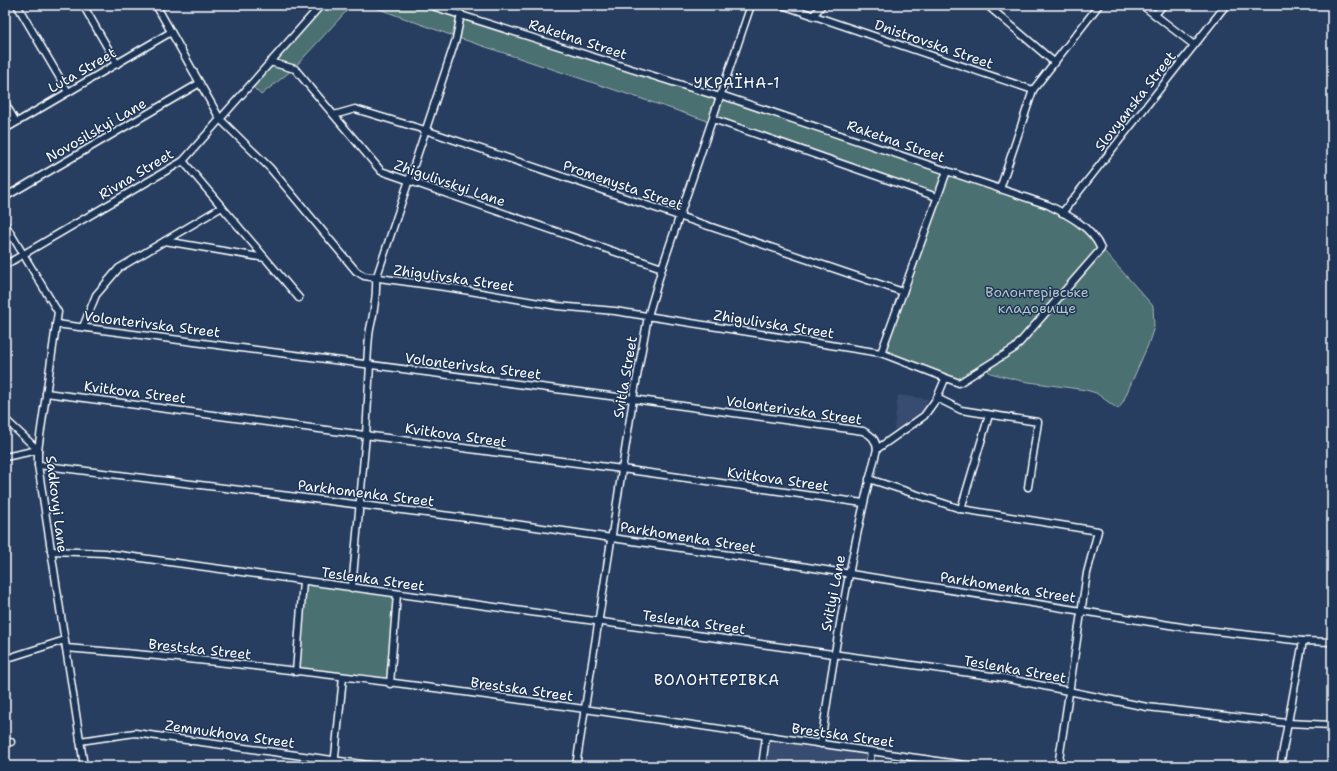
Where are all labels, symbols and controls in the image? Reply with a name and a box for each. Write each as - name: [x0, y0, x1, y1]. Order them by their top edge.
- street label: Raketna Street: [527, 15, 629, 63]
- street label: Dnistrovska Street: [872, 15, 996, 73]
- street label: Luta Street: [45, 43, 119, 97]
- street label: Slovyanska Street: [1090, 47, 1180, 155]
- district label: УКРАЇНА-1: [693, 73, 781, 93]
- street label: Novosilskyi Lane: [43, 94, 149, 166]
- street label: Raketna Street: [845, 116, 947, 166]
- street label: Rivna Street: [95, 145, 177, 203]
- street label: Zhigulivskyi Lane: [392, 156, 508, 210]
- street label: Promenysta Street: [561, 156, 685, 214]
- street label: Zhigulivska Street: [392, 261, 516, 295]
- park label: Волонтерівське кладовище: [985, 283, 1089, 317]
- street label: Zhigulivska Street: [712, 306, 836, 342]
- street label: Volonterivska Street: [83, 307, 221, 341]
- street label: Svitla Street: [609, 335, 641, 419]
- street label: Volonterivska Street: [404, 349, 542, 383]
- street label: Kvitkova Street: [83, 377, 187, 407]
- street label: Volonterivska Street: [725, 392, 863, 428]
- street label: Kvitkova Street: [404, 419, 508, 451]
- street label: Sadkovyi Lane: [42, 454, 72, 554]
- street label: Kvitkova Street: [726, 463, 830, 495]
- street label: Parkhomenka Street: [297, 476, 435, 510]
- street label: Parkhomenka Street: [619, 517, 757, 557]
- street label: Svitlyi Lane: [817, 553, 849, 633]
- street label: Teslenka Street: [320, 563, 426, 595]
- street label: Parkhomenka Street: [939, 567, 1077, 607]
- street label: Teslenka Street: [641, 606, 747, 638]
- street label: Brestska Street: [148, 635, 252, 663]
- street label: Teslenka Street: [962, 651, 1068, 687]
- district label: ВОЛОНТЕРІВКА: [654, 670, 780, 690]
- street label: Brestska Street: [470, 673, 574, 705]
- street label: Zemnukhova Street: [164, 716, 296, 752]
- street label: Brestska Street: [791, 719, 895, 751]

